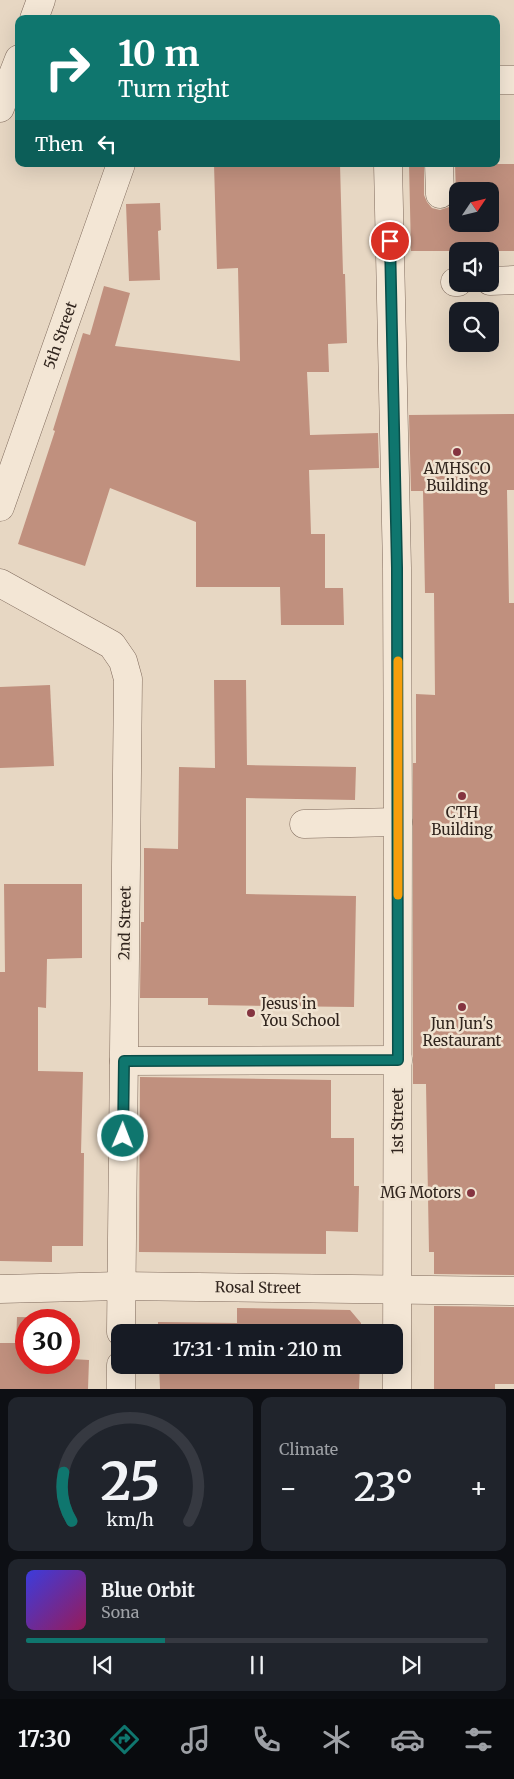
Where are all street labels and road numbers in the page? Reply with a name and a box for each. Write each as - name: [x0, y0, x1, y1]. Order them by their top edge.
- street label: 5th Street: [39, 299, 81, 372]
- street label: 2nd Street: [114, 886, 135, 960]
- street label: 1st Street: [388, 1088, 407, 1154]
- street label: Rosal Street: [215, 1277, 301, 1297]

